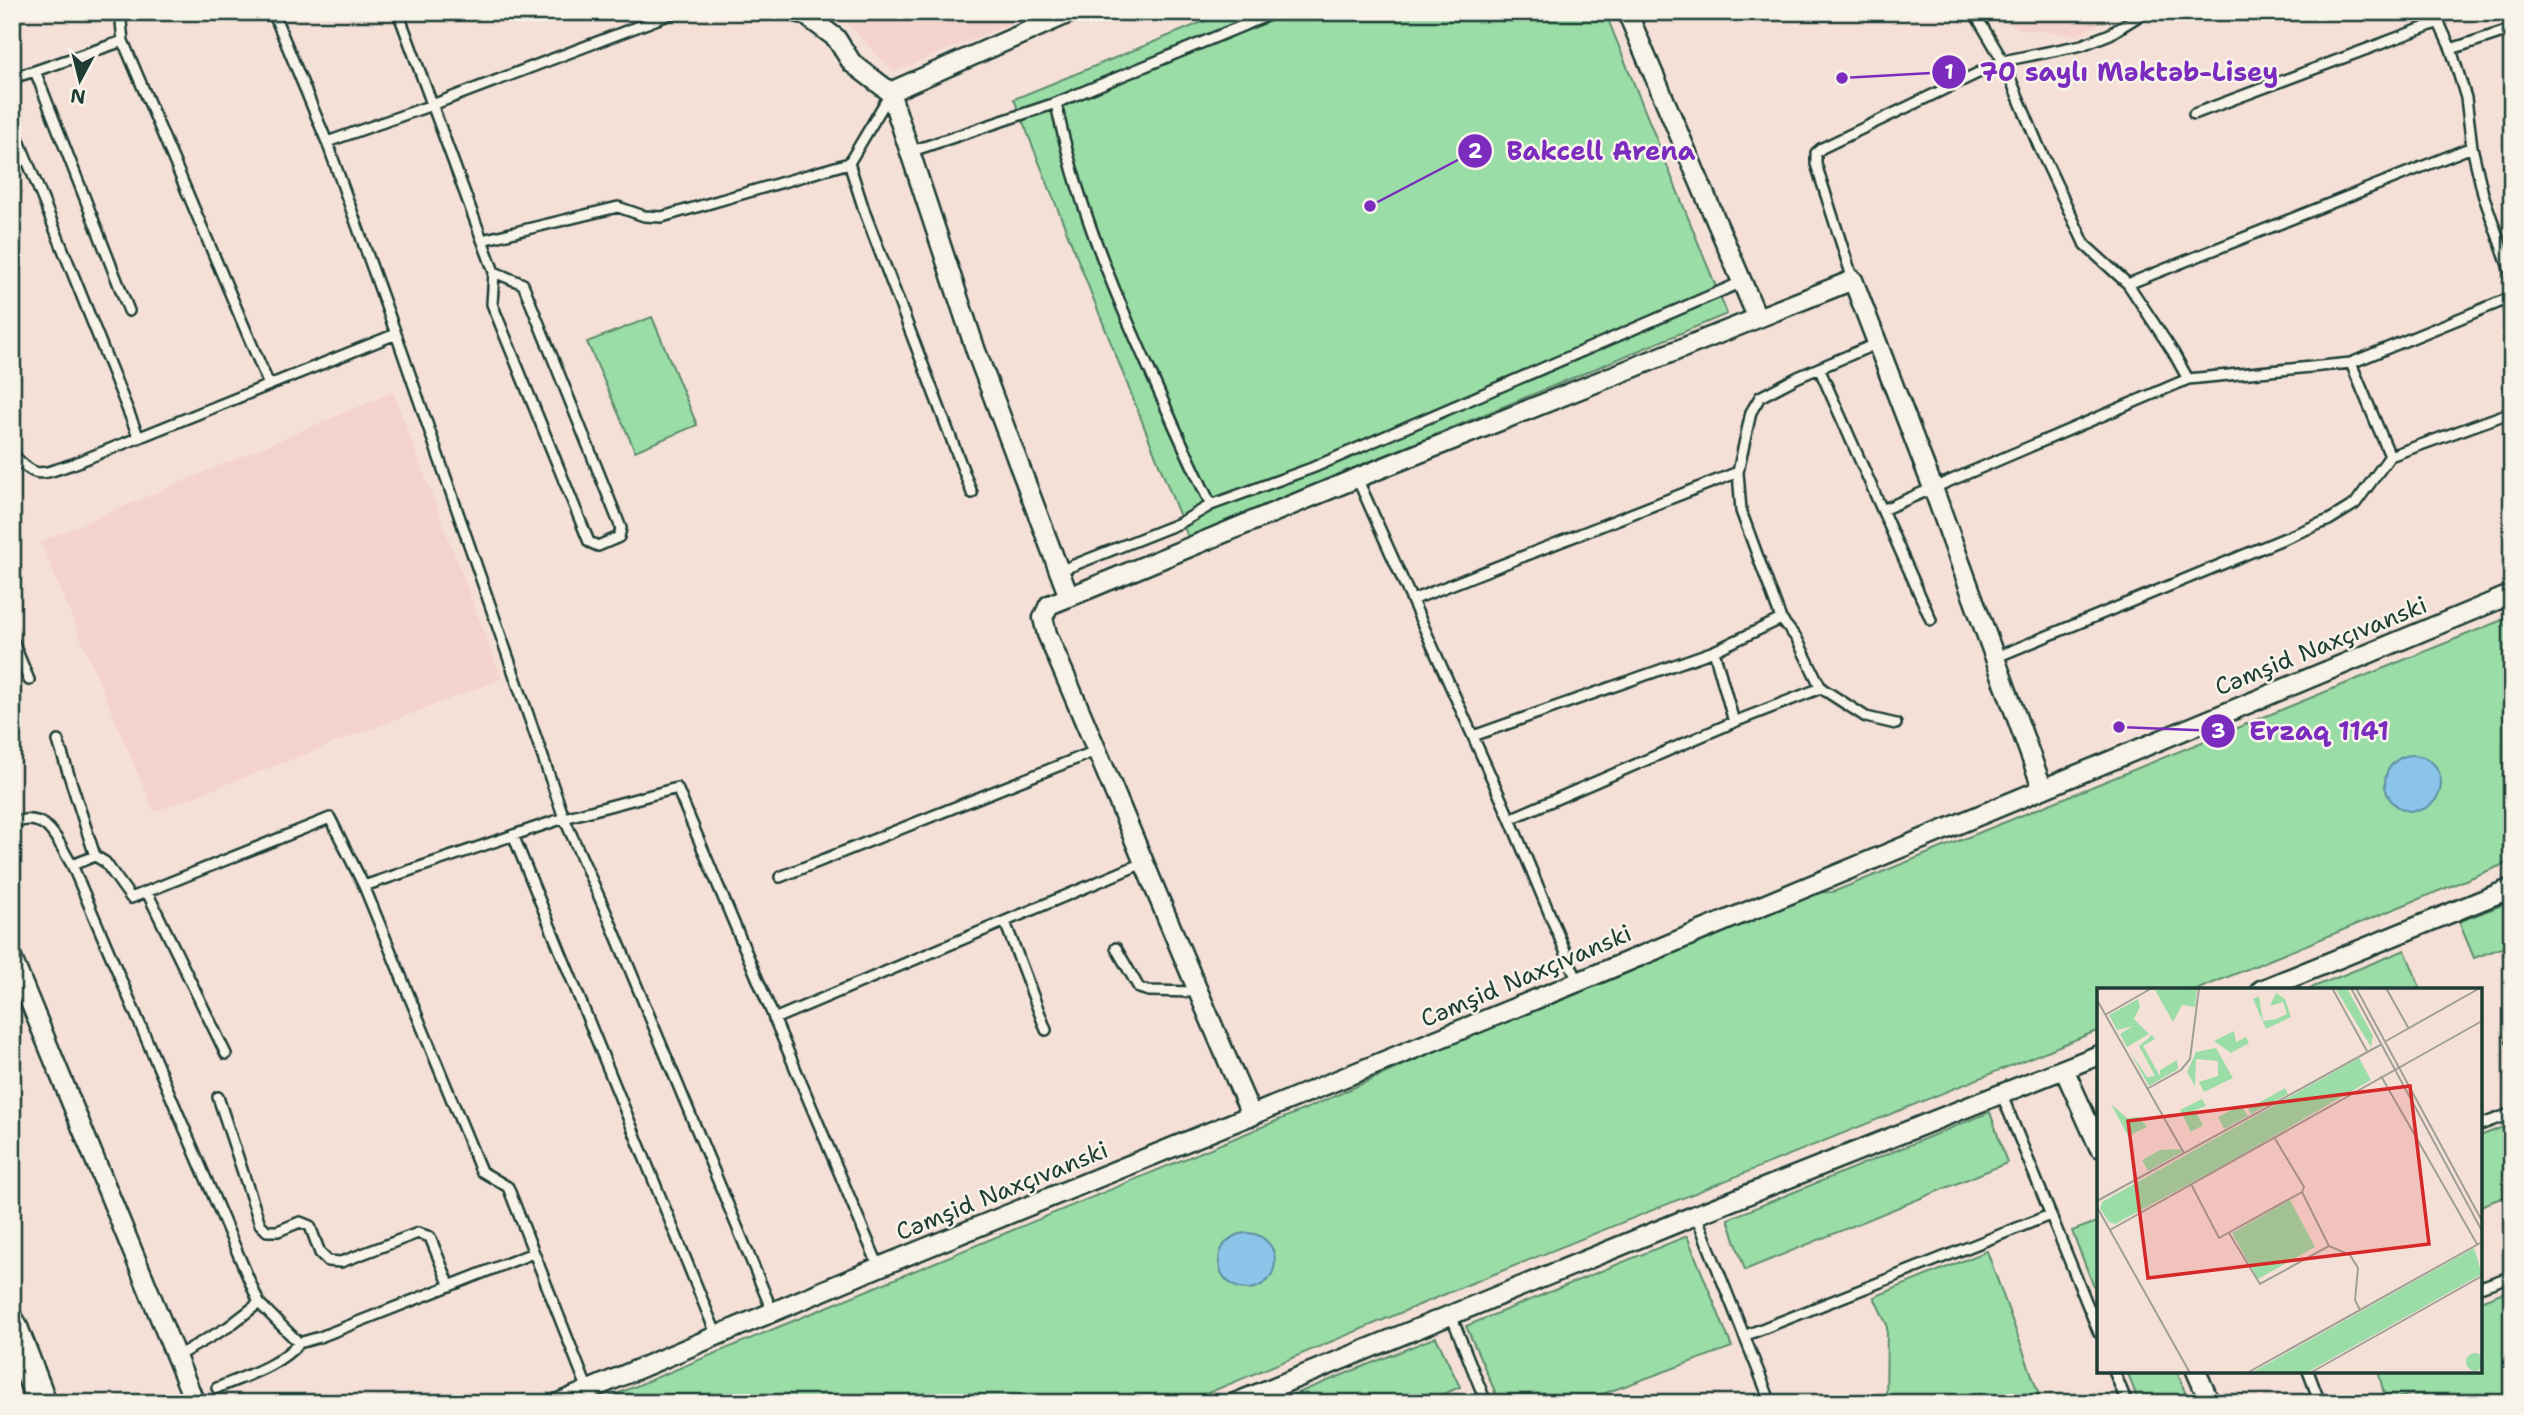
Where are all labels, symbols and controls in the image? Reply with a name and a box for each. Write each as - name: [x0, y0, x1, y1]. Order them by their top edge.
- north arrow: [46, 46, 116, 116]
- callout: 70 saylı Məktəb-Lisey: [1931, 48, 2293, 95]
- text: 70 saylı Məktəb-Lisey: [1980, 54, 2278, 89]
- text: 1: [1944, 58, 1954, 86]
- text: N: [69, 83, 87, 110]
- callout: Bakcell Arena: [1458, 127, 1710, 174]
- text: Bakcell Arena: [1506, 133, 1696, 168]
- text: 2: [1468, 137, 1483, 165]
- street label: Cəmşid Naxçıvanski: [2210, 589, 2432, 703]
- callout: Erzaq 1141: [2201, 707, 2403, 754]
- text: Erzaq 1141: [2249, 713, 2389, 748]
- text: 3: [2211, 717, 2225, 745]
- street label: Cəmşid Naxçıvanski: [1416, 917, 1636, 1035]
- inset map: [2097, 988, 2482, 1373]
- street label: Cəmşid Naxçıvanski: [891, 1134, 1113, 1248]

